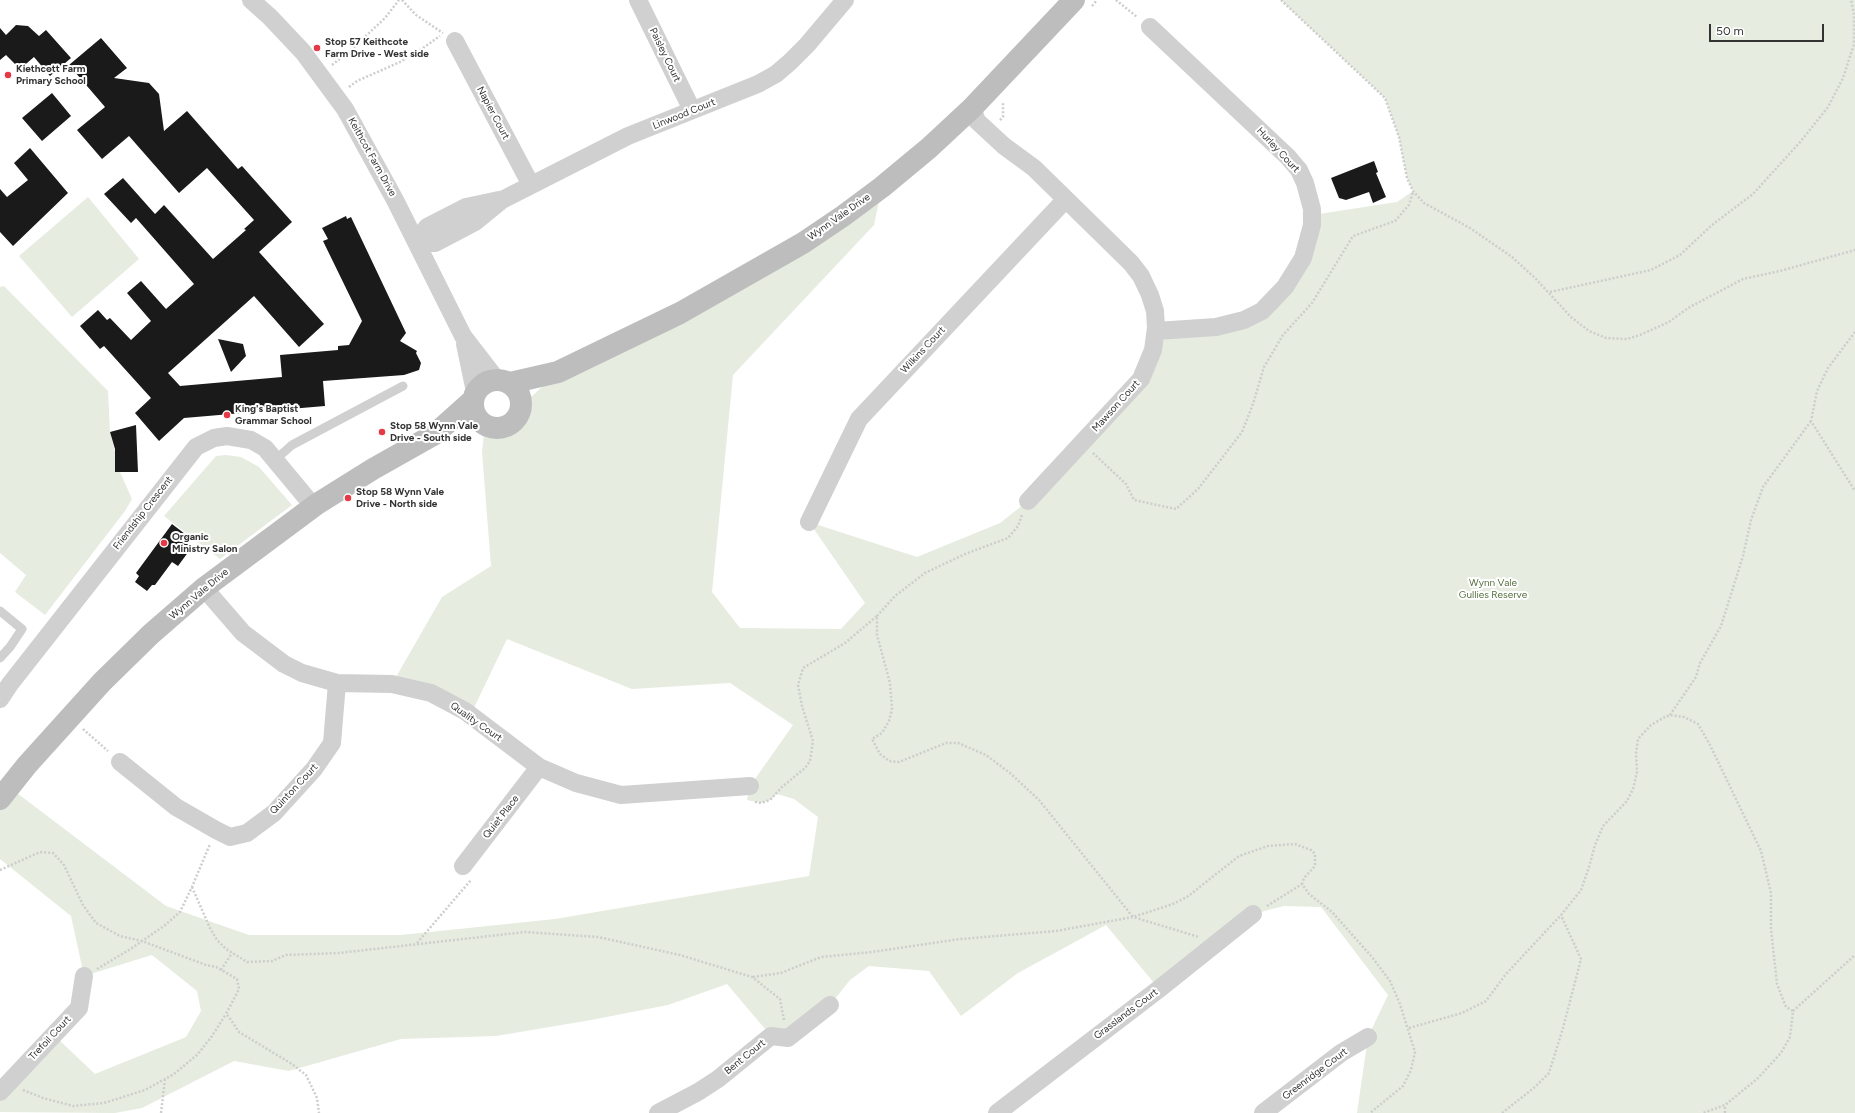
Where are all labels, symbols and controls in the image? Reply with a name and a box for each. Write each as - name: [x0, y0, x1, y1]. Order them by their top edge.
- scale bar: [1711, 16, 1826, 42]
- text: 50 m: [1716, 24, 1744, 38]
- street label: Paisley Court: [647, 26, 683, 84]
- place label: Stop 57 Keithcote Farm Drive - West side: [325, 36, 429, 60]
- marker: Stop 57 Keithcote Farm Drive - West side: [312, 43, 322, 53]
- place label: Kiethcott Farm Primary School: [16, 63, 86, 86]
- marker: Kiethcott Farm Primary School: [3, 70, 13, 80]
- street label: Napier Court: [474, 85, 512, 141]
- street label: Linwood Court: [651, 96, 717, 132]
- street label: Keithcot Farm Drive: [345, 115, 399, 199]
- street label: Hurley Court: [1254, 125, 1302, 175]
- street label: Wynn Vale Drive: [806, 191, 872, 243]
- street label: Wilkins Court: [898, 324, 948, 376]
- street label: Mawson Court: [1090, 378, 1142, 434]
- place label: King's Baptist Grammar School: [235, 403, 312, 426]
- marker: King's Baptist Grammar School: [222, 410, 232, 420]
- place label: Stop 58 Wynn Vale Drive - South side: [390, 420, 478, 444]
- marker: Stop 58 Wynn Vale Drive - South side: [377, 427, 387, 437]
- street label: Friendship Crescent: [111, 474, 175, 552]
- place label: Stop 58 Wynn Vale Drive - North side: [356, 486, 444, 510]
- marker: Stop 58 Wynn Vale Drive - North side: [343, 493, 353, 503]
- place label: Organic Ministry Salon: [172, 531, 237, 554]
- marker: Organic Ministry Salon: [159, 538, 169, 548]
- street label: Wynn Vale Drive: [167, 566, 231, 622]
- park label: Wynn Vale Gullies Reserve: [1459, 577, 1527, 600]
- street label: Quality Court: [448, 700, 504, 744]
- street label: Quinton Court: [268, 761, 320, 817]
- street label: Quiet Place: [480, 793, 522, 841]
- street label: Grasslands Court: [1092, 986, 1160, 1042]
- street label: Trefoil Court: [26, 1013, 74, 1063]
- street label: Bent Court: [722, 1037, 768, 1077]
- street label: Greenridge Court: [1280, 1046, 1350, 1102]

